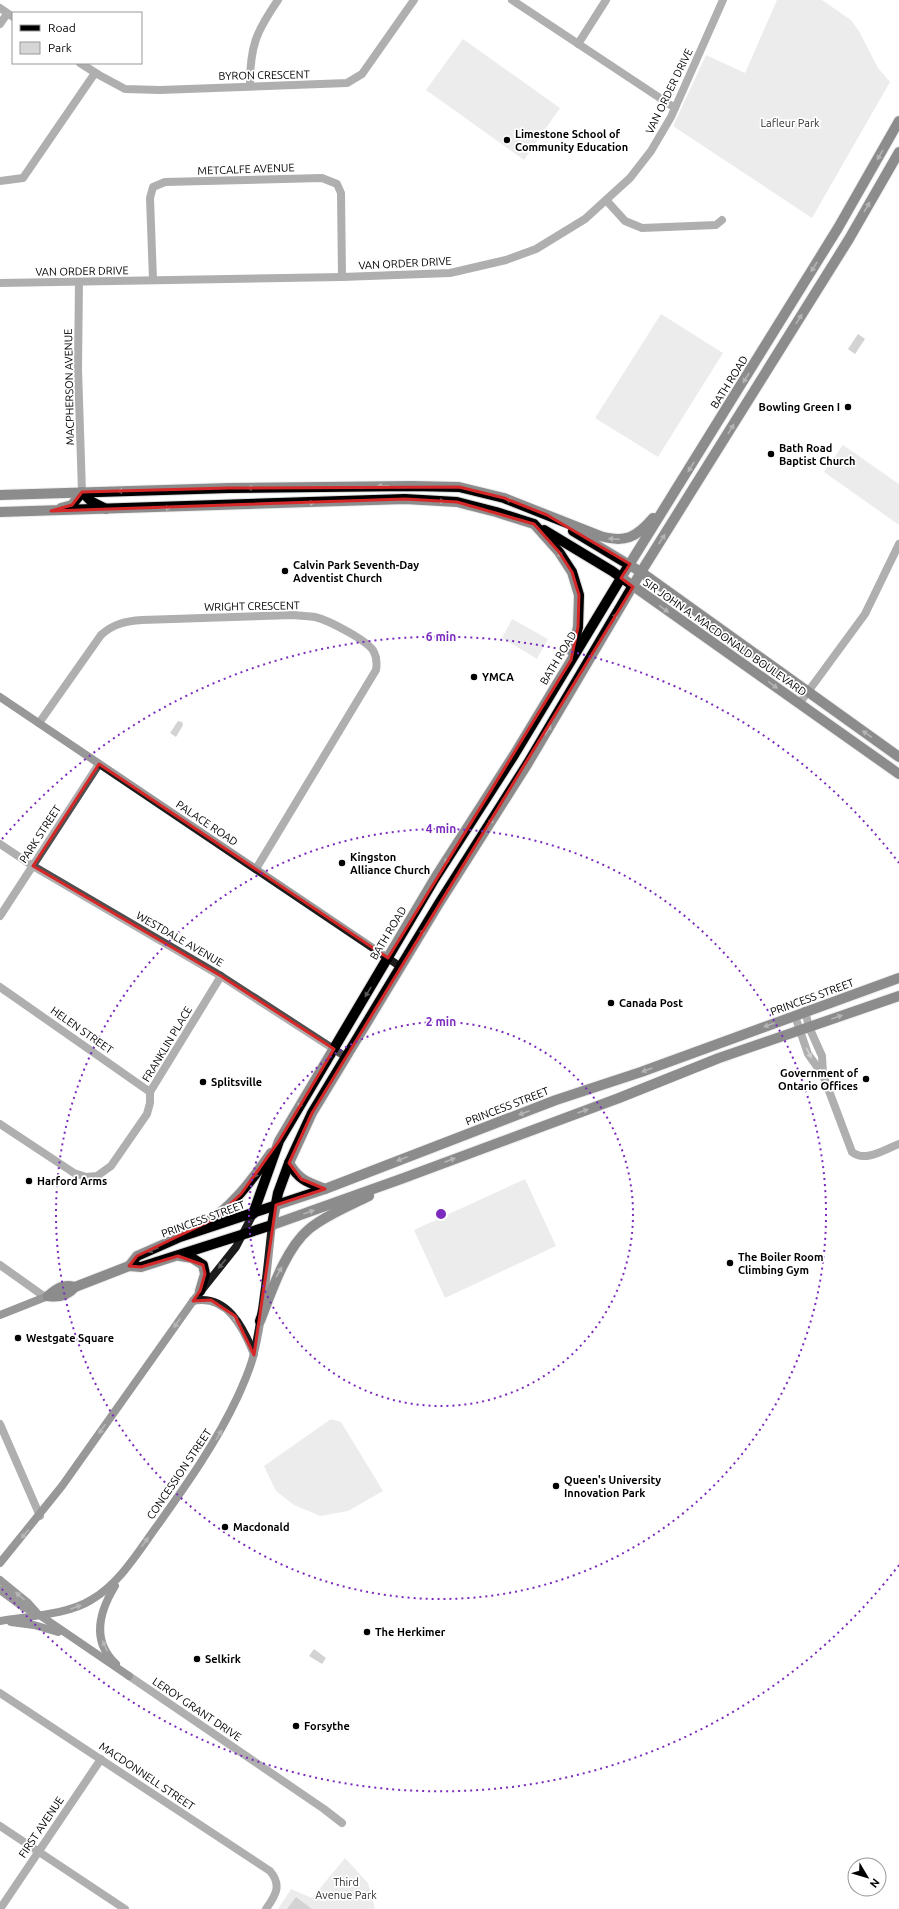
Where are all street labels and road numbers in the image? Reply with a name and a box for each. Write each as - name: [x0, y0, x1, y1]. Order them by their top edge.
- street label: VAN ORDER DRIVE: [643, 46, 695, 136]
- street label: BYRON CRESCENT: [218, 68, 310, 82]
- street label: METCALFE AVENUE: [197, 161, 295, 177]
- street label: VAN ORDER DRIVE: [358, 255, 452, 271]
- street label: VAN ORDER DRIVE: [35, 264, 129, 278]
- street label: MACPHERSON AVENUE: [62, 329, 76, 445]
- street label: BATH ROAD: [708, 353, 750, 411]
- street label: SIR JOHN A. MACDONALD BOULEVARD: [641, 576, 809, 698]
- street label: WRIGHT CRESCENT: [204, 599, 300, 613]
- street label: BATH ROAD: [537, 629, 579, 687]
- street label: PALACE ROAD: [174, 798, 240, 848]
- street label: PARK STREET: [17, 803, 63, 865]
- street label: BATH ROAD: [367, 904, 409, 962]
- street label: WESTDALE AVENUE: [134, 909, 226, 969]
- street label: PRINCESS STREET: [768, 976, 856, 1018]
- street label: HELEN STREET: [49, 1004, 115, 1056]
- street label: FRANKLIN PLACE: [140, 1004, 194, 1084]
- street label: PRINCESS STREET: [464, 1085, 550, 1127]
- street label: PRINCESS STREET: [159, 1198, 247, 1240]
- street label: CONCESSION STREET: [144, 1427, 214, 1521]
- street label: LEROY GRANT DRIVE: [150, 1675, 244, 1743]
- street label: MACDONNELL STREET: [97, 1740, 197, 1812]
- street label: FIRST AVENUE: [16, 1794, 66, 1860]

